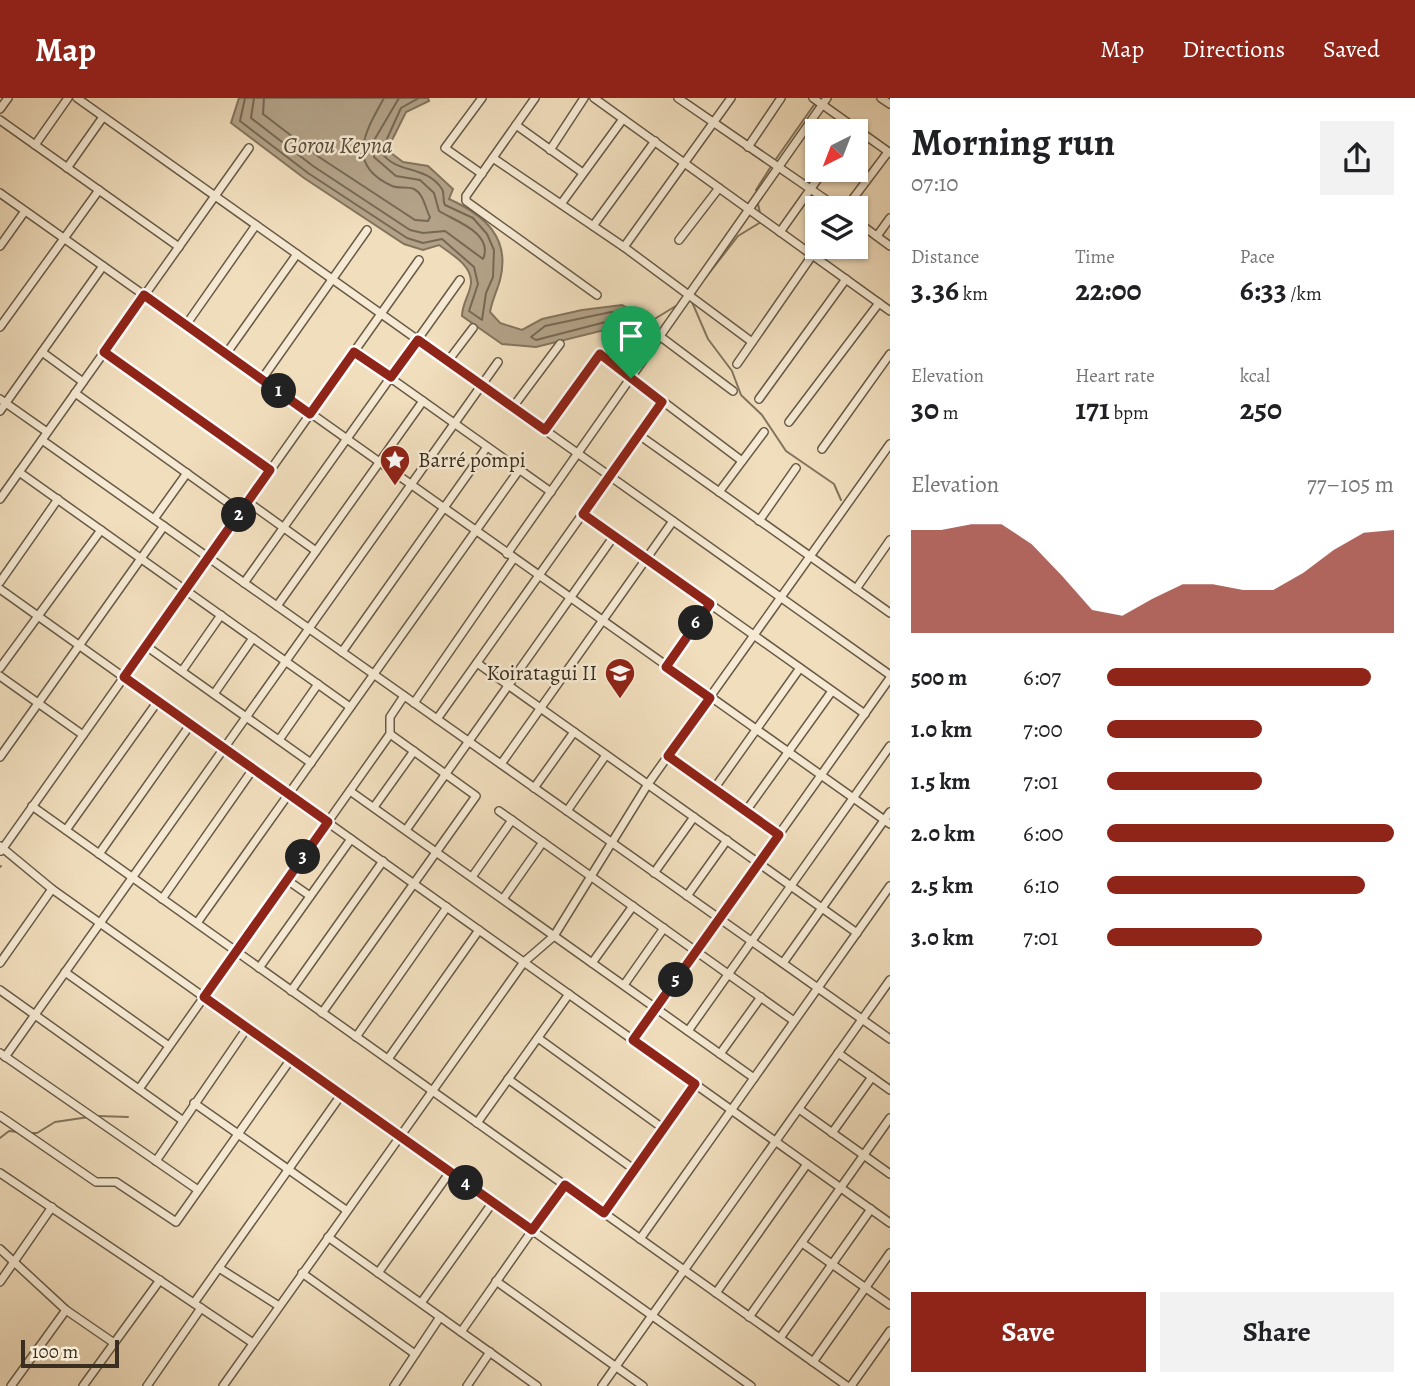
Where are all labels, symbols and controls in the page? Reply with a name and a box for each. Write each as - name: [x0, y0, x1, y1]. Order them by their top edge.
- text: Map: [35, 27, 96, 72]
- text: Map: [1100, 33, 1144, 65]
- text: Directions: [1182, 33, 1285, 65]
- text: Saved: [1323, 33, 1380, 65]
- text: Morning run: [911, 116, 1115, 168]
- north arrow: [805, 119, 868, 182]
- map controls: [805, 119, 868, 259]
- button: share: [1320, 121, 1394, 195]
- water label: Gorou Keyna: [283, 130, 393, 161]
- text: 07:10: [911, 168, 959, 199]
- button: layers: [805, 196, 868, 259]
- text: Distance: [911, 244, 979, 270]
- text: Time: [1075, 244, 1115, 270]
- text: Pace: [1240, 244, 1275, 270]
- text: 3.36: [911, 270, 959, 310]
- text: 22:00: [1075, 270, 1142, 310]
- text: 6:33: [1240, 270, 1287, 310]
- text: km: [959, 281, 988, 307]
- text: /km: [1287, 281, 1322, 307]
- pin: [601, 306, 661, 378]
- icon: arrive: [612, 317, 650, 355]
- text: Elevation: [911, 363, 984, 389]
- text: Heart rate: [1075, 363, 1155, 389]
- text: kcal: [1240, 363, 1270, 389]
- pin: 1: [262, 374, 296, 408]
- text: 1: [275, 377, 282, 403]
- text: 30: [911, 389, 939, 429]
- text: 171: [1075, 389, 1110, 429]
- text: 250: [1240, 389, 1282, 429]
- text: m: [939, 400, 959, 426]
- text: bpm: [1110, 400, 1149, 426]
- place icon: Barré pompi: [378, 443, 412, 487]
- place label: Barré pompi: [418, 446, 526, 474]
- text: Elevation: [911, 469, 999, 500]
- text: 77–105 m: [1307, 469, 1394, 500]
- pin: 2: [222, 498, 256, 532]
- text: 2: [234, 501, 243, 527]
- pin: 6: [678, 606, 714, 640]
- text: 6: [691, 609, 700, 635]
- school or university icon: Koiratagui II: [603, 656, 637, 700]
- place label: Koiratagui II: [487, 659, 597, 687]
- text: 500 m: [911, 662, 967, 693]
- text: 6:07: [1023, 662, 1061, 693]
- text: 1.0 km: [911, 714, 972, 745]
- text: 7:00: [1023, 714, 1063, 745]
- text: 1.5 km: [911, 766, 971, 797]
- text: 7:01: [1023, 766, 1058, 797]
- text: 2.0 km: [911, 818, 975, 849]
- text: 6:00: [1023, 818, 1064, 849]
- pin: 3: [286, 840, 320, 874]
- text: 3: [298, 843, 307, 869]
- text: 2.5 km: [911, 870, 973, 901]
- text: 6:10: [1023, 870, 1059, 901]
- text: 3.0 km: [911, 922, 974, 953]
- text: 7:01: [1023, 922, 1058, 953]
- pin: 5: [658, 962, 694, 998]
- text: 5: [671, 966, 680, 992]
- pin: 4: [448, 1166, 484, 1200]
- text: 4: [461, 1169, 470, 1195]
- button: Save: [911, 1292, 1146, 1372]
- button: Share: [1160, 1292, 1394, 1372]
- scale bar: [21, 1337, 119, 1369]
- text: 100 m: [32, 1339, 78, 1365]

